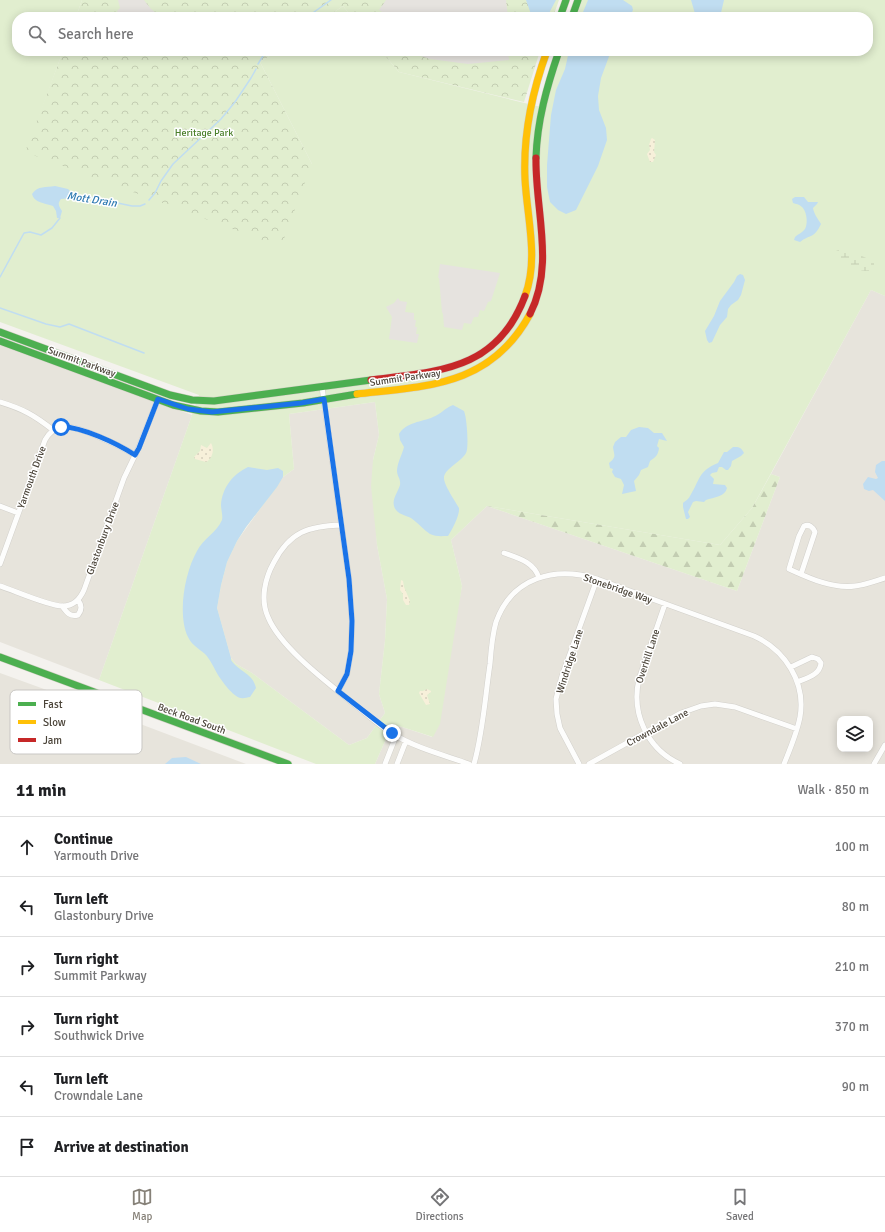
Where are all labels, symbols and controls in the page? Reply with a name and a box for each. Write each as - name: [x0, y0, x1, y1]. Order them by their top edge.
- search box: [12, 12, 873, 56]
- icon: search: [26, 23, 48, 45]
- text: Search here: [58, 25, 134, 43]
- park label: Heritage Park: [175, 127, 233, 139]
- water label: Mott Drain: [66, 189, 119, 210]
- street label: Summit Parkway: [46, 344, 118, 380]
- street label: Summit Parkway: [369, 367, 442, 389]
- route start: [52, 418, 70, 436]
- street label: Yarmouth Drive: [15, 445, 49, 510]
- street label: Glastonbury Drive: [84, 500, 122, 576]
- street label: Stonebridge Way: [582, 572, 654, 606]
- street label: Windridge Lane: [554, 628, 586, 695]
- street label: Overhill Lane: [634, 628, 662, 685]
- legend: [10, 690, 142, 754]
- text: Fast: [43, 698, 63, 711]
- street label: Beck Road South: [156, 701, 227, 737]
- street label: Crowndale Lane: [624, 707, 690, 749]
- text: Slow: [43, 716, 66, 729]
- map controls: [837, 716, 873, 752]
- button: layers: [837, 716, 873, 752]
- route end: [383, 724, 401, 742]
- text: Jam: [43, 734, 62, 747]
- text: 11 min: [16, 780, 66, 801]
- text: Walk · 850 m: [798, 782, 869, 798]
- text: Continue: [54, 830, 113, 848]
- icon: ahead: [16, 836, 38, 858]
- text: 100 m: [835, 839, 869, 855]
- text: Yarmouth Drive: [54, 848, 139, 864]
- text: Turn left: [54, 890, 108, 908]
- icon: left: [16, 896, 38, 918]
- text: 80 m: [842, 899, 869, 915]
- text: Glastonbury Drive: [54, 908, 154, 924]
- text: Turn right: [54, 950, 119, 968]
- icon: right: [16, 956, 38, 978]
- text: 210 m: [835, 959, 869, 975]
- text: Summit Parkway: [54, 968, 147, 984]
- text: Turn right: [54, 1010, 119, 1028]
- icon: right: [16, 1016, 38, 1038]
- text: 370 m: [835, 1019, 869, 1035]
- text: Southwick Drive: [54, 1028, 144, 1044]
- text: Turn left: [54, 1070, 108, 1088]
- icon: left: [16, 1076, 38, 1098]
- text: 90 m: [842, 1079, 869, 1095]
- text: Crowndale Lane: [54, 1088, 143, 1104]
- icon: arrive: [16, 1136, 38, 1158]
- text: Arrive at destination: [54, 1138, 189, 1156]
- tab: Map: [131, 1186, 153, 1223]
- tab: Directions: [416, 1186, 464, 1223]
- tab: Saved: [726, 1186, 754, 1223]

